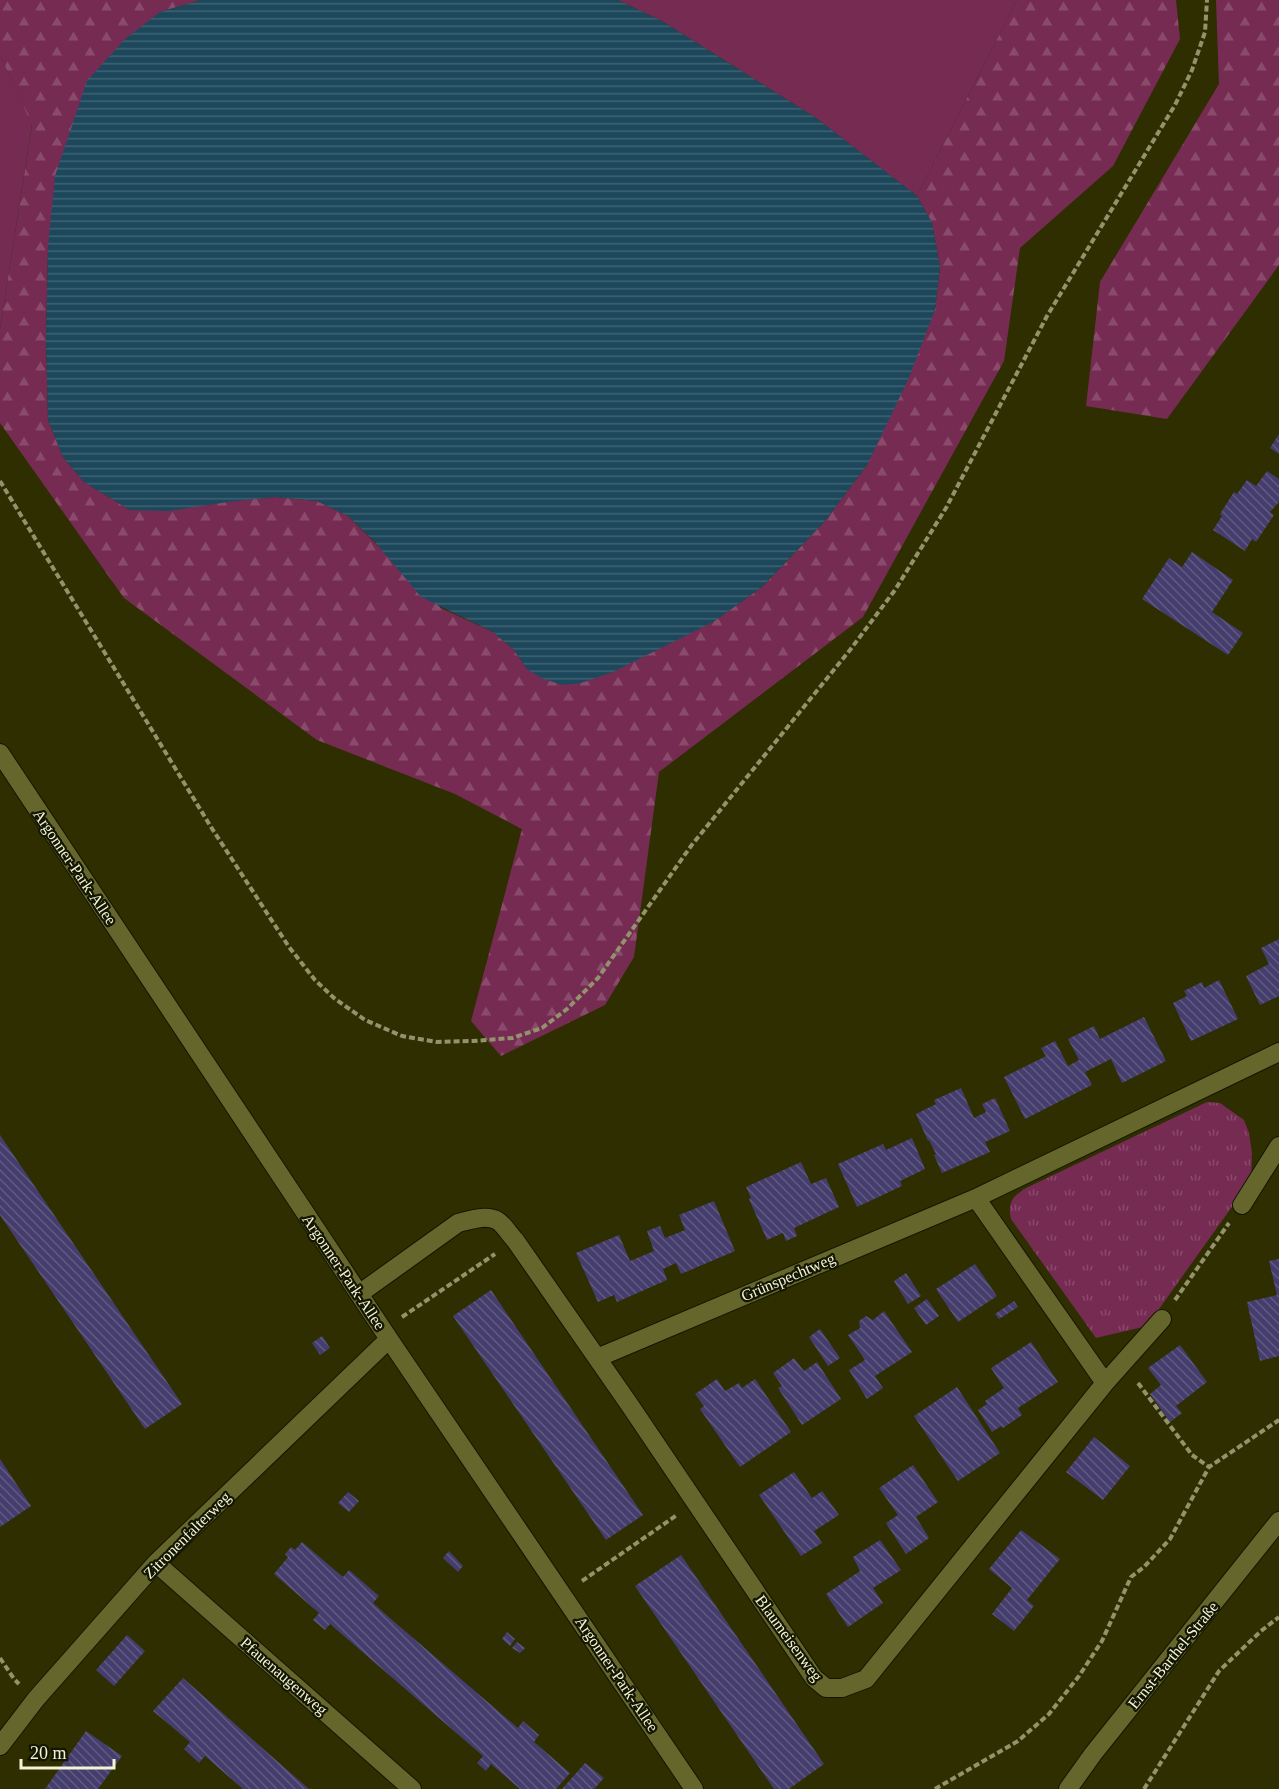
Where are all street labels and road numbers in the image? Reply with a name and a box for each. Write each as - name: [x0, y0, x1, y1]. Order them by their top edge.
- street label: Argonner-Park-Allee: [29, 806, 120, 928]
- street label: Argonner-Park-Allee: [298, 1211, 389, 1333]
- street label: Grünspechtweg: [738, 1250, 838, 1305]
- street label: Zitronenfalterweg: [140, 1488, 235, 1583]
- street label: Blaumeisenweg: [751, 1592, 826, 1685]
- street label: Ernst-Barthel-Straße: [1125, 1598, 1221, 1712]
- street label: Argonner-Park-Allee: [571, 1613, 662, 1735]
- street label: Pfauenaugenweg: [237, 1634, 331, 1719]

